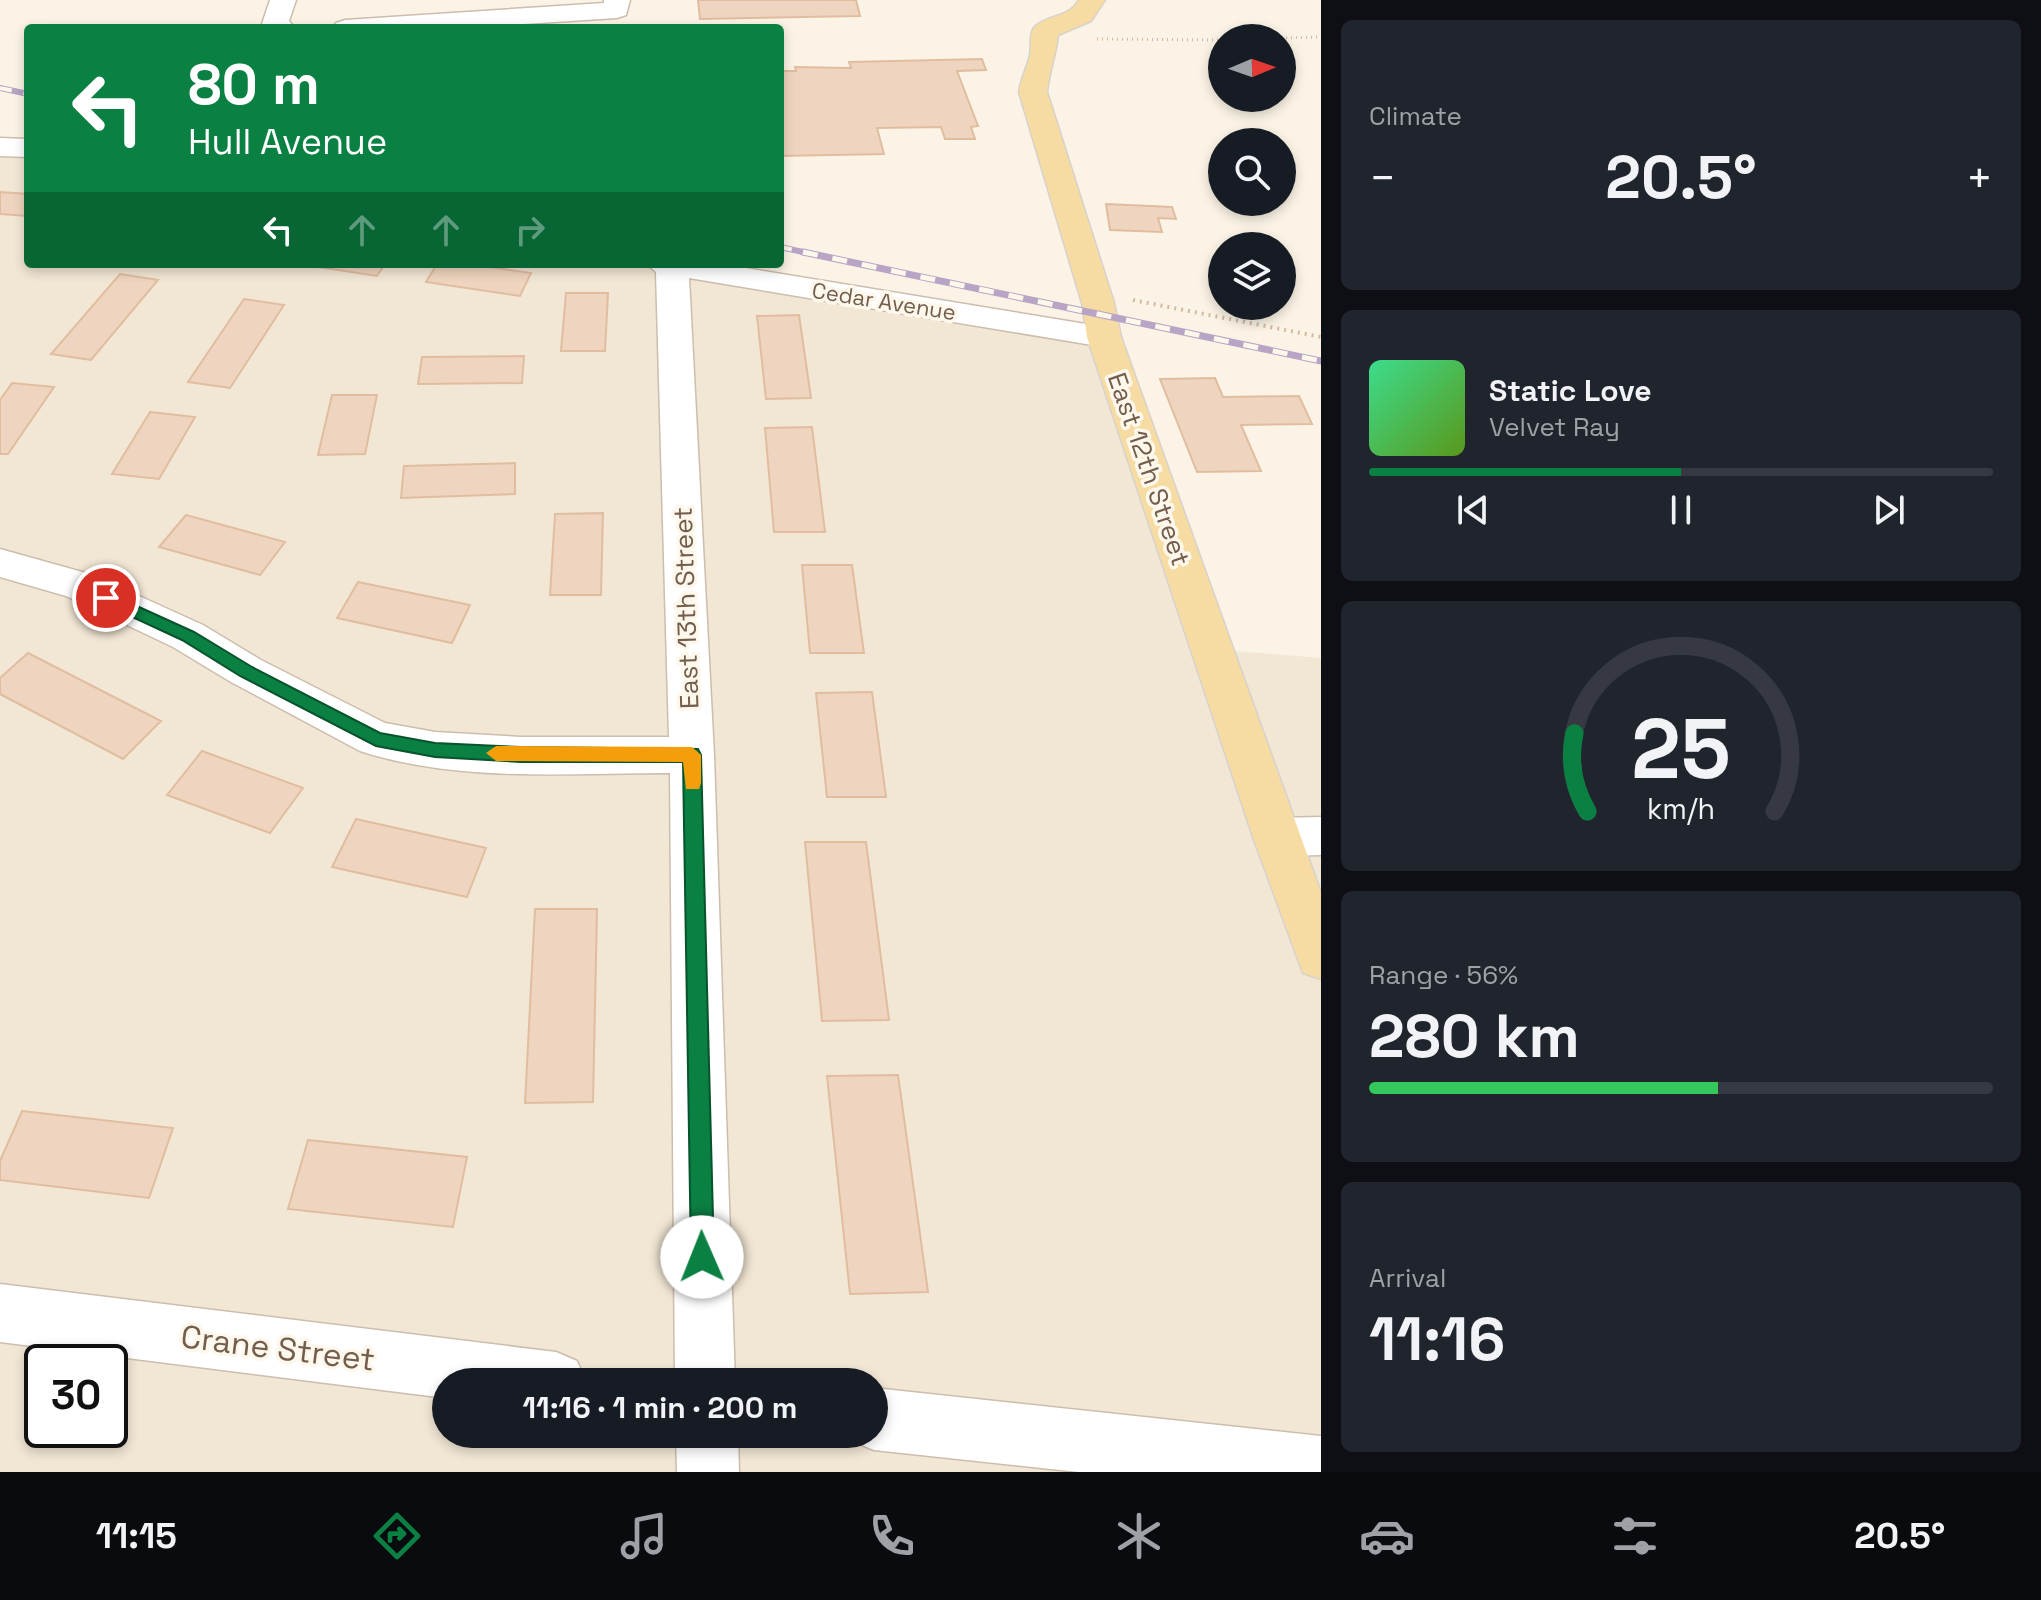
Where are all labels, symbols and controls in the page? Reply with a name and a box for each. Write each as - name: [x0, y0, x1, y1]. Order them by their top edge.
- north arrow: [1208, 24, 1296, 112]
- map controls: [1208, 24, 1296, 320]
- text: 80 m: [188, 49, 320, 120]
- icon: left: [56, 56, 160, 160]
- text: Climate: [1369, 99, 1462, 133]
- text: Hull Avenue: [188, 119, 387, 165]
- button: search: [1208, 128, 1296, 216]
- text: 20.5°: [1605, 139, 1757, 216]
- text: −: [1369, 150, 1396, 206]
- text: +: [1966, 150, 1993, 206]
- icon: left: [256, 208, 300, 252]
- icon: ahead: [340, 208, 384, 252]
- icon: ahead: [424, 208, 468, 252]
- icon: right: [508, 208, 552, 252]
- button: layers: [1208, 232, 1296, 320]
- street label: Cedar Avenue: [810, 276, 958, 326]
- street label: East 12th Street: [1100, 368, 1198, 570]
- text: Static Love: [1489, 371, 1652, 410]
- text: Velvet Ray: [1489, 410, 1620, 444]
- icon: previous: [1451, 488, 1495, 532]
- icon: pause: [1659, 488, 1703, 532]
- icon: next: [1867, 488, 1911, 532]
- street label: East 13th Street: [665, 506, 707, 710]
- pin: [72, 564, 140, 632]
- icon: arrive: [84, 576, 128, 620]
- text: 25: [1631, 696, 1731, 802]
- text: km/h: [1647, 791, 1715, 827]
- text: Range · 56%: [1369, 958, 1518, 992]
- text: 280 km: [1369, 998, 1580, 1075]
- position arrow: [660, 1215, 744, 1299]
- text: Arrival: [1369, 1261, 1446, 1295]
- text: 11:16: [1369, 1301, 1505, 1378]
- street label: Crane Street: [179, 1316, 377, 1380]
- speed limit sign: 30: [24, 1344, 128, 1448]
- text: 11:16 · 1 min · 200 m: [523, 1388, 797, 1427]
- icon: directions: [369, 1508, 425, 1564]
- icon: music: [616, 1508, 672, 1564]
- icon: phone: [864, 1508, 920, 1564]
- icon: climate: [1111, 1508, 1167, 1564]
- icon: car: [1359, 1508, 1415, 1564]
- icon: filters: [1607, 1508, 1663, 1564]
- text: 11:15: [96, 1513, 177, 1559]
- text: 20.5°: [1854, 1513, 1945, 1559]

